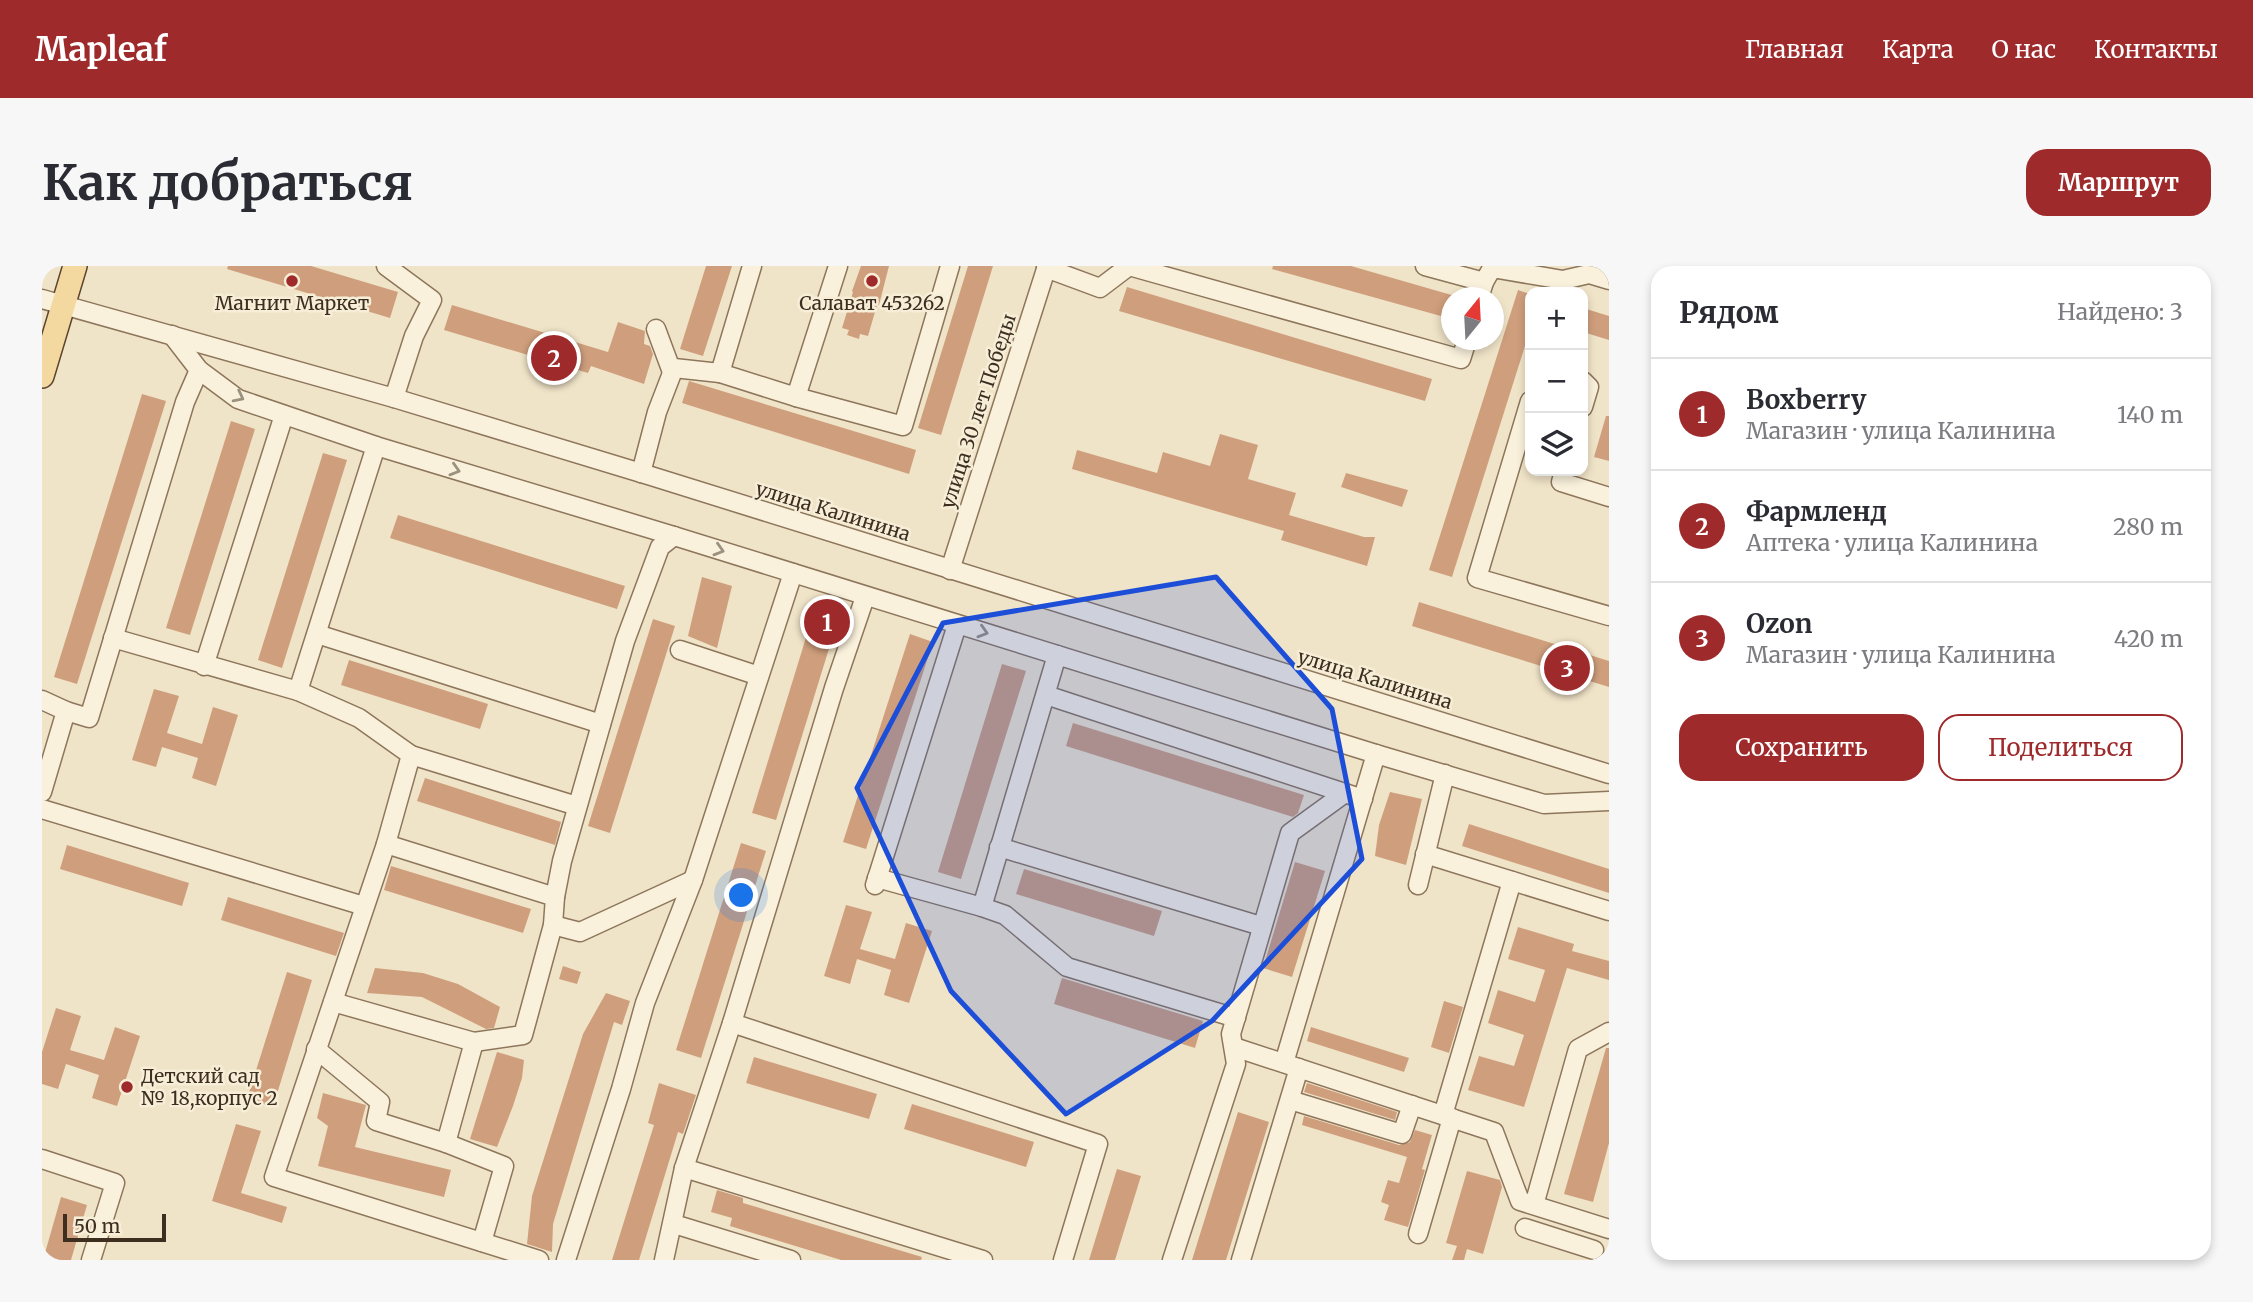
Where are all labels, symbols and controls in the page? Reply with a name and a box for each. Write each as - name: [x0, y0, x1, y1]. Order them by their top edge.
- text: Mapleaf: [35, 29, 167, 70]
- text: Главная: [1745, 34, 1844, 65]
- text: Карта: [1882, 34, 1954, 65]
- text: О нас: [1992, 34, 2056, 65]
- text: Контакты: [2094, 34, 2218, 65]
- button: Маршрут: [2026, 149, 2211, 216]
- text: Как добраться: [42, 152, 413, 213]
- marker: Магнит Маркет: [284, 273, 300, 289]
- marker: Салават 453262: [864, 273, 880, 289]
- north arrow: [1441, 287, 1504, 350]
- map controls: [1525, 287, 1588, 476]
- button: +: [1525, 287, 1588, 350]
- place label: Магнит Маркет: [215, 291, 369, 315]
- place label: Салават 453262: [799, 291, 945, 315]
- text: Рядом: [1679, 293, 1779, 331]
- text: Найдено: 3: [2057, 297, 2183, 326]
- street label: улица 30 лет Победы: [935, 311, 1021, 511]
- pin: 2: [531, 332, 577, 384]
- button: −: [1525, 350, 1588, 413]
- text: Boxberry: [1746, 383, 1866, 416]
- one-way arrow: [232, 389, 244, 403]
- text: 1: [1697, 400, 1707, 429]
- text: 140 m: [2117, 400, 2183, 429]
- button: layers: [1525, 413, 1588, 476]
- text: Магазин · улица Калинина: [1746, 416, 2056, 445]
- one-way arrow: [448, 461, 460, 476]
- street label: улица Калинина: [753, 476, 913, 546]
- text: Фармленд: [1746, 495, 1887, 528]
- text: 2: [1695, 512, 1709, 541]
- text: 280 m: [2113, 512, 2183, 541]
- text: Аптека · улица Калинина: [1746, 528, 2038, 557]
- one-way arrow: [712, 542, 725, 556]
- pin: 1: [804, 596, 850, 648]
- text: Ozon: [1746, 607, 1812, 640]
- one-way arrow: [977, 624, 989, 639]
- text: 3: [1695, 624, 1709, 653]
- text: 420 m: [2114, 624, 2183, 653]
- text: Магазин · улица Калинина: [1746, 640, 2056, 669]
- pin: 3: [1544, 642, 1590, 694]
- street label: улица Калинина: [1295, 644, 1455, 714]
- button: Сохранить: [1679, 714, 1924, 781]
- button: Поделиться: [1938, 714, 2183, 781]
- your location: [724, 878, 758, 912]
- place label: Детский сад № 18,корпус 2: [141, 1064, 278, 1110]
- marker: Детский сад № 18,корпус 2: [119, 1079, 135, 1095]
- scale bar: [63, 1211, 166, 1243]
- text: 50 m: [74, 1214, 120, 1238]

